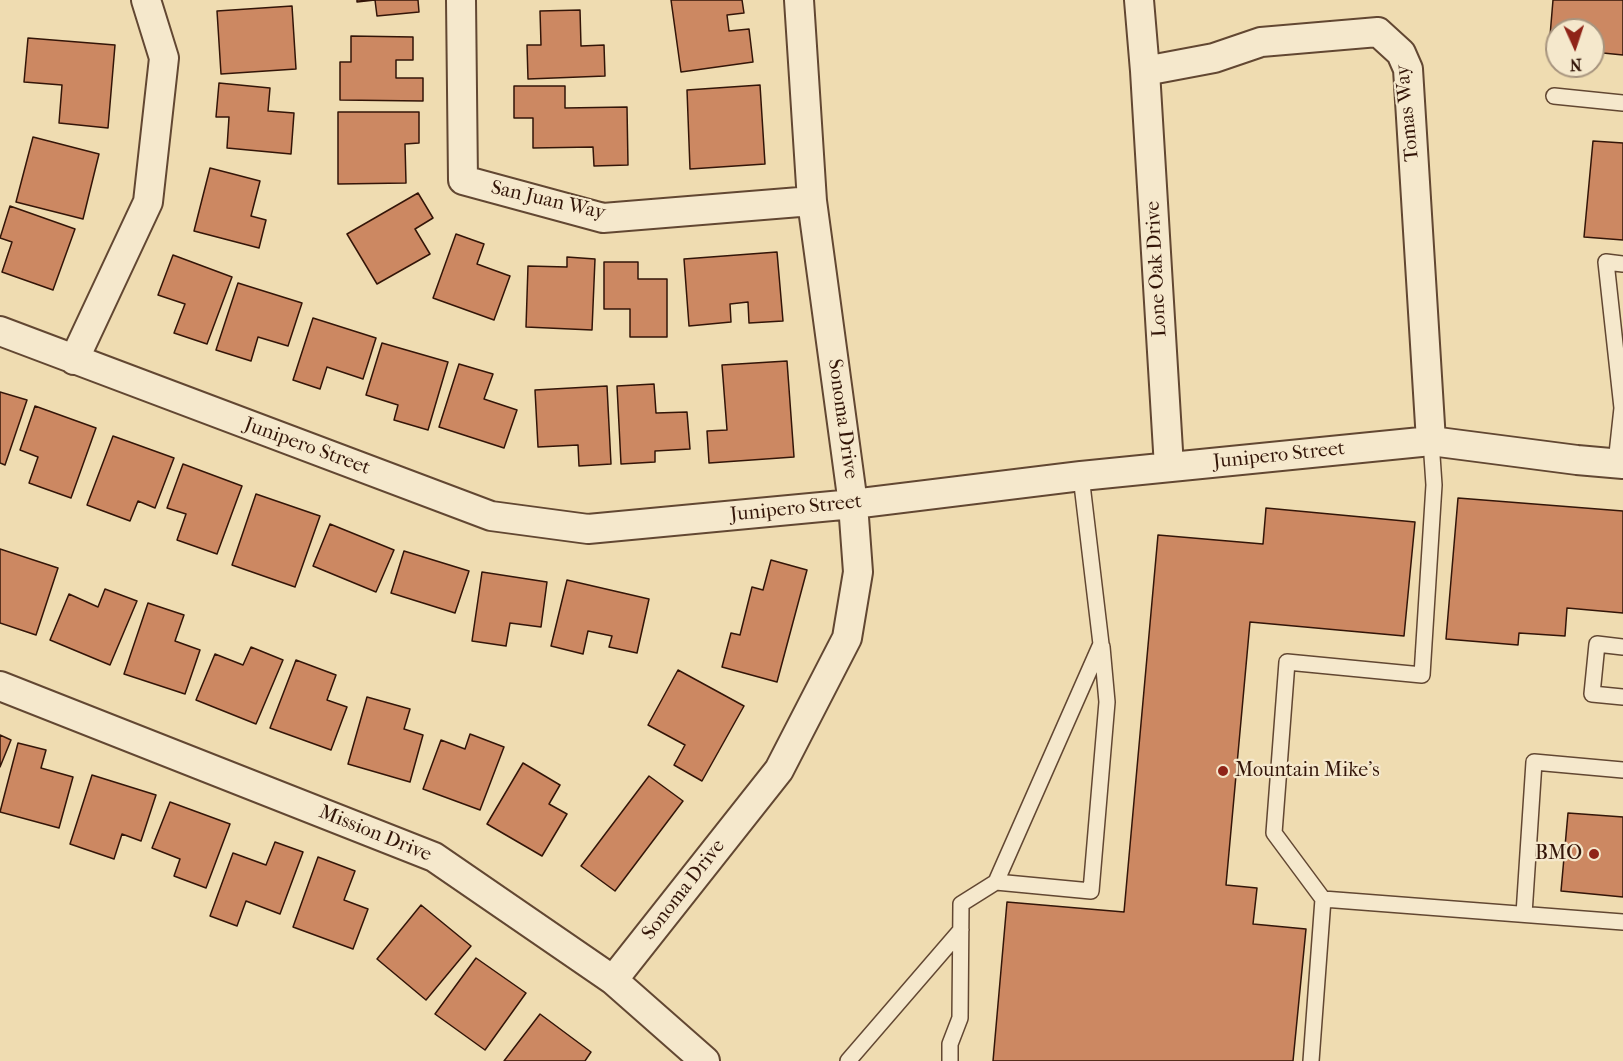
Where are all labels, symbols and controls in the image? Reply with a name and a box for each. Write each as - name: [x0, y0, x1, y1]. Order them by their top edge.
- north arrow: [1545, 18, 1605, 78]
- text: N: [1569, 55, 1582, 74]
- street label: Tomas Way: [1391, 63, 1425, 163]
- street label: San Juan Way: [488, 176, 608, 226]
- street label: Lone Oak Drive: [1141, 200, 1173, 338]
- street label: Sonoma Drive: [822, 357, 862, 481]
- street label: Junipero Street: [241, 413, 373, 481]
- street label: Junipero Street: [1212, 437, 1346, 475]
- street label: Junipero Street: [729, 490, 863, 528]
- place label: Mountain Mike's: [1235, 759, 1380, 783]
- marker: Mountain Mike's: [1216, 764, 1230, 778]
- street label: Mission Drive: [315, 800, 435, 868]
- street label: Sonoma Drive: [637, 835, 731, 945]
- place label: BMO: [1535, 842, 1582, 866]
- marker: BMO: [1587, 847, 1601, 861]

